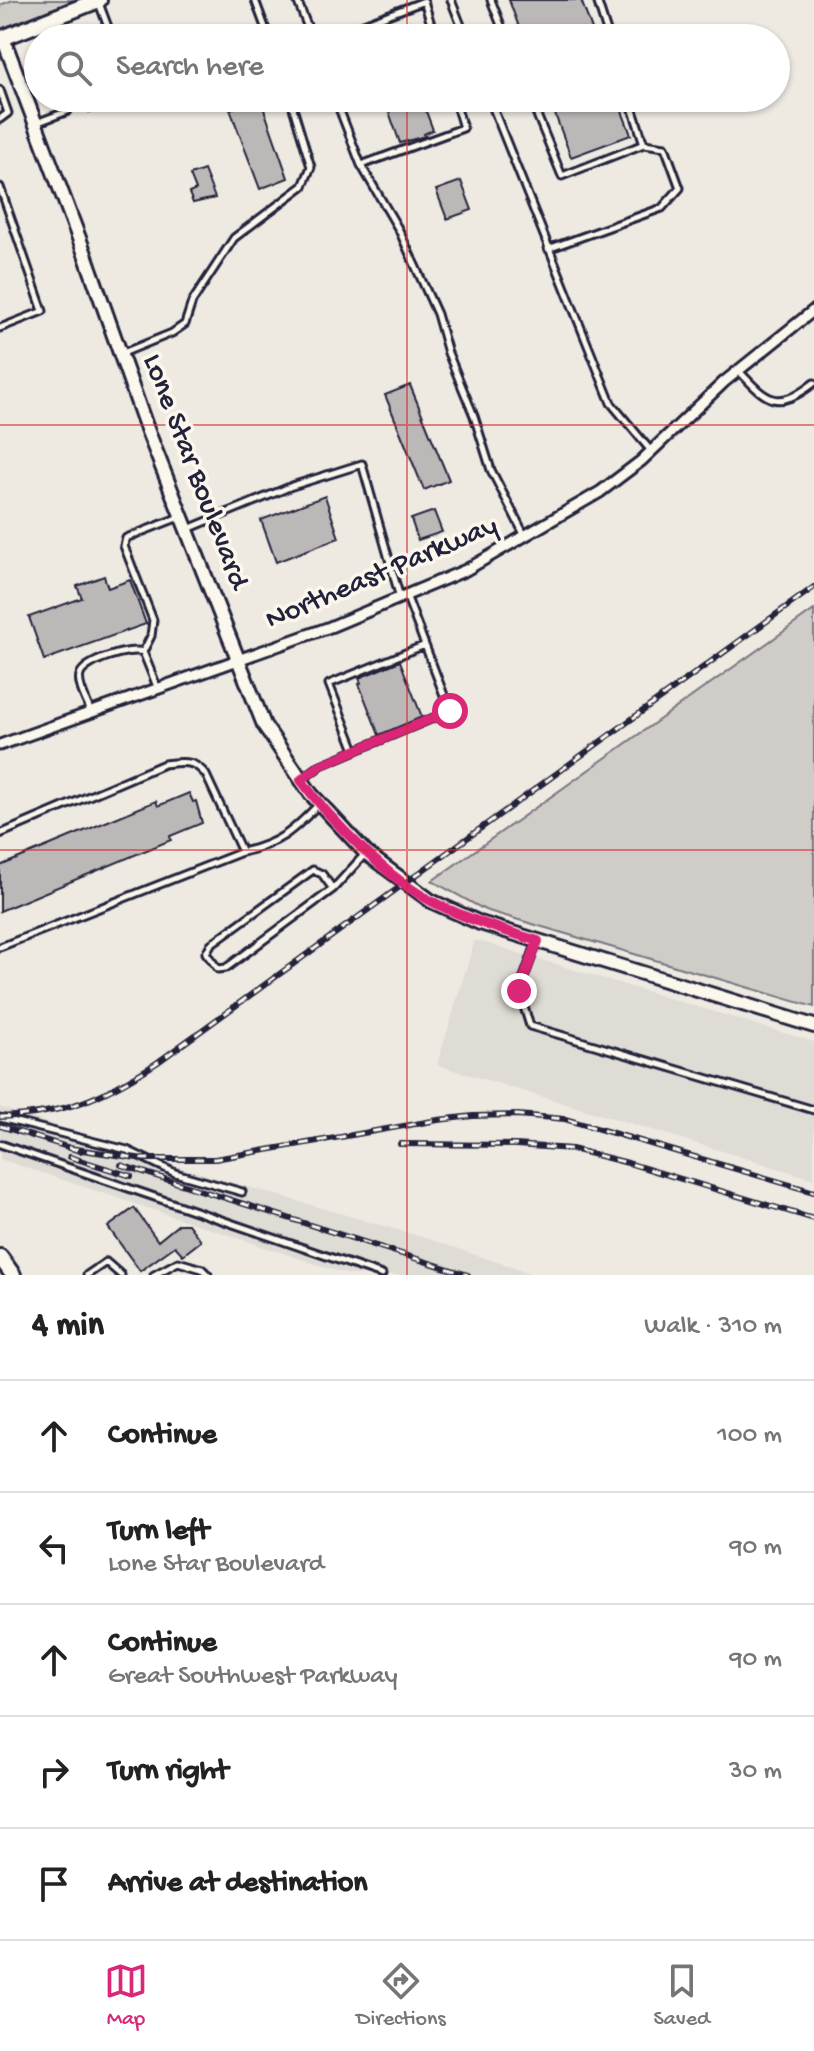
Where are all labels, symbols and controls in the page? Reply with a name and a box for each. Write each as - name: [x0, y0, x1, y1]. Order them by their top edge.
- search box: [24, 24, 790, 112]
- icon: search: [52, 46, 96, 90]
- text: Search here: [116, 51, 264, 86]
- street label: Lone Star Boulevard: [133, 349, 256, 597]
- street label: Northeast Parkway: [261, 509, 503, 639]
- route start: [432, 693, 468, 729]
- route end: [501, 973, 537, 1009]
- text: 4 min: [32, 1307, 104, 1347]
- text: Walk · 310 m: [644, 1312, 782, 1343]
- icon: ahead: [32, 1414, 76, 1458]
- text: Continue: [108, 1419, 217, 1454]
- text: 100 m: [717, 1421, 782, 1452]
- text: Turn left: [108, 1515, 209, 1550]
- icon: left: [32, 1526, 76, 1570]
- text: 90 m: [730, 1533, 782, 1564]
- text: Lone Star Boulevard: [108, 1550, 324, 1581]
- text: Continue: [108, 1627, 217, 1662]
- icon: ahead: [32, 1638, 76, 1682]
- text: 90 m: [730, 1645, 782, 1676]
- text: Great Southwest Parkway: [108, 1662, 397, 1693]
- icon: right: [32, 1750, 76, 1794]
- text: Turn right: [108, 1755, 228, 1790]
- text: 30 m: [729, 1757, 782, 1788]
- icon: arrive: [32, 1862, 76, 1906]
- text: Arrive at destination: [108, 1867, 368, 1902]
- tab: Map: [104, 1959, 148, 2033]
- tab: Directions: [356, 1959, 446, 2033]
- tab: Saved: [654, 1959, 710, 2033]

